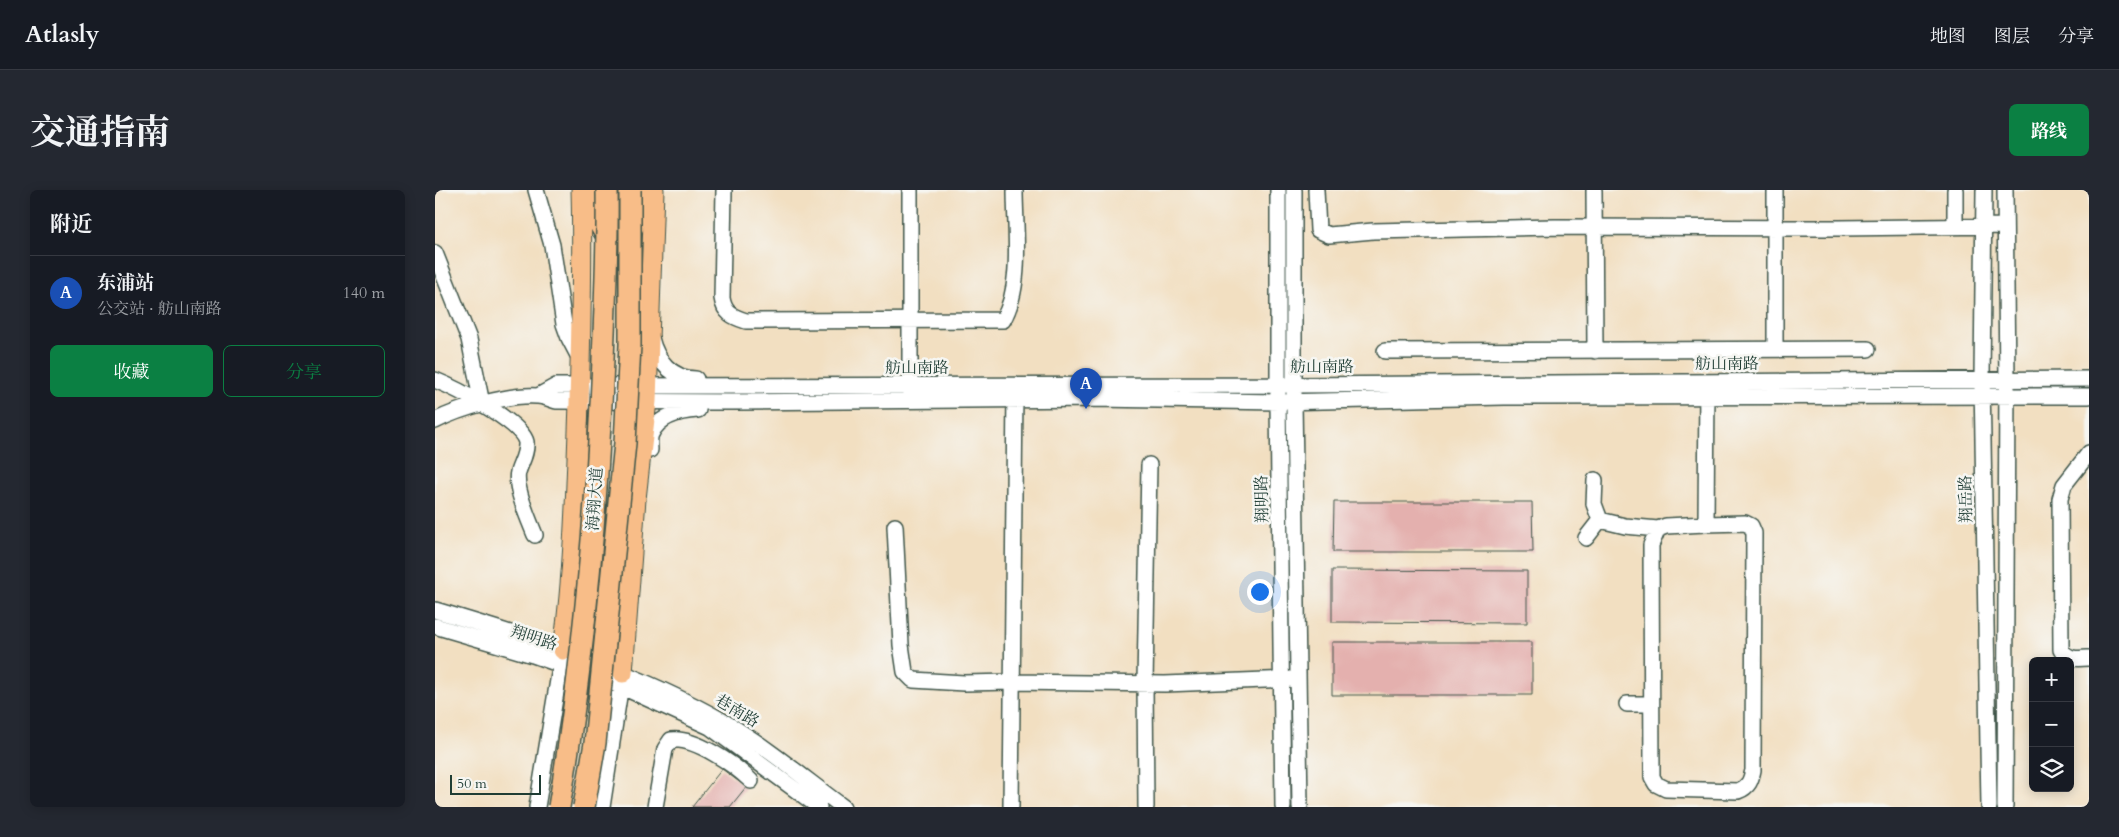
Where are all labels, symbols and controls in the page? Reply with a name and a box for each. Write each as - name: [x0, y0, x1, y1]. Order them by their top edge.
- text: Atlasly: [25, 18, 99, 51]
- text: 地图: [1930, 24, 1966, 49]
- text: 图层: [1994, 24, 2030, 49]
- text: 分享: [2058, 24, 2094, 49]
- button: 路线: [2009, 104, 2089, 156]
- text: 交通指南: [30, 109, 170, 157]
- text: 附近: [50, 210, 92, 239]
- text: 东浦站: [97, 270, 154, 296]
- text: A: [60, 282, 72, 304]
- text: 140 m: [343, 282, 385, 304]
- text: 公交站 · 舫山南路: [97, 298, 222, 320]
- button: 收藏: [50, 345, 213, 397]
- button: 分享: [223, 345, 385, 397]
- street label: 舫山南路: [1695, 353, 1759, 375]
- street label: 舫山南路: [1290, 356, 1354, 378]
- street label: 舫山南路: [885, 357, 949, 379]
- pin: A: [1070, 368, 1102, 409]
- street label: 海翔大道: [582, 466, 608, 532]
- street label: 翔明路: [1251, 475, 1273, 523]
- street label: 翔岳路: [1955, 475, 1977, 523]
- your location: [1247, 579, 1273, 605]
- street label: 翔明路: [508, 620, 560, 656]
- map controls: [2029, 657, 2074, 792]
- button: +: [2029, 657, 2074, 702]
- street label: 巷南路: [711, 689, 763, 733]
- button: −: [2029, 702, 2074, 747]
- button: layers: [2029, 747, 2074, 792]
- scale bar: [450, 772, 541, 795]
- text: 50 m: [457, 774, 487, 793]

